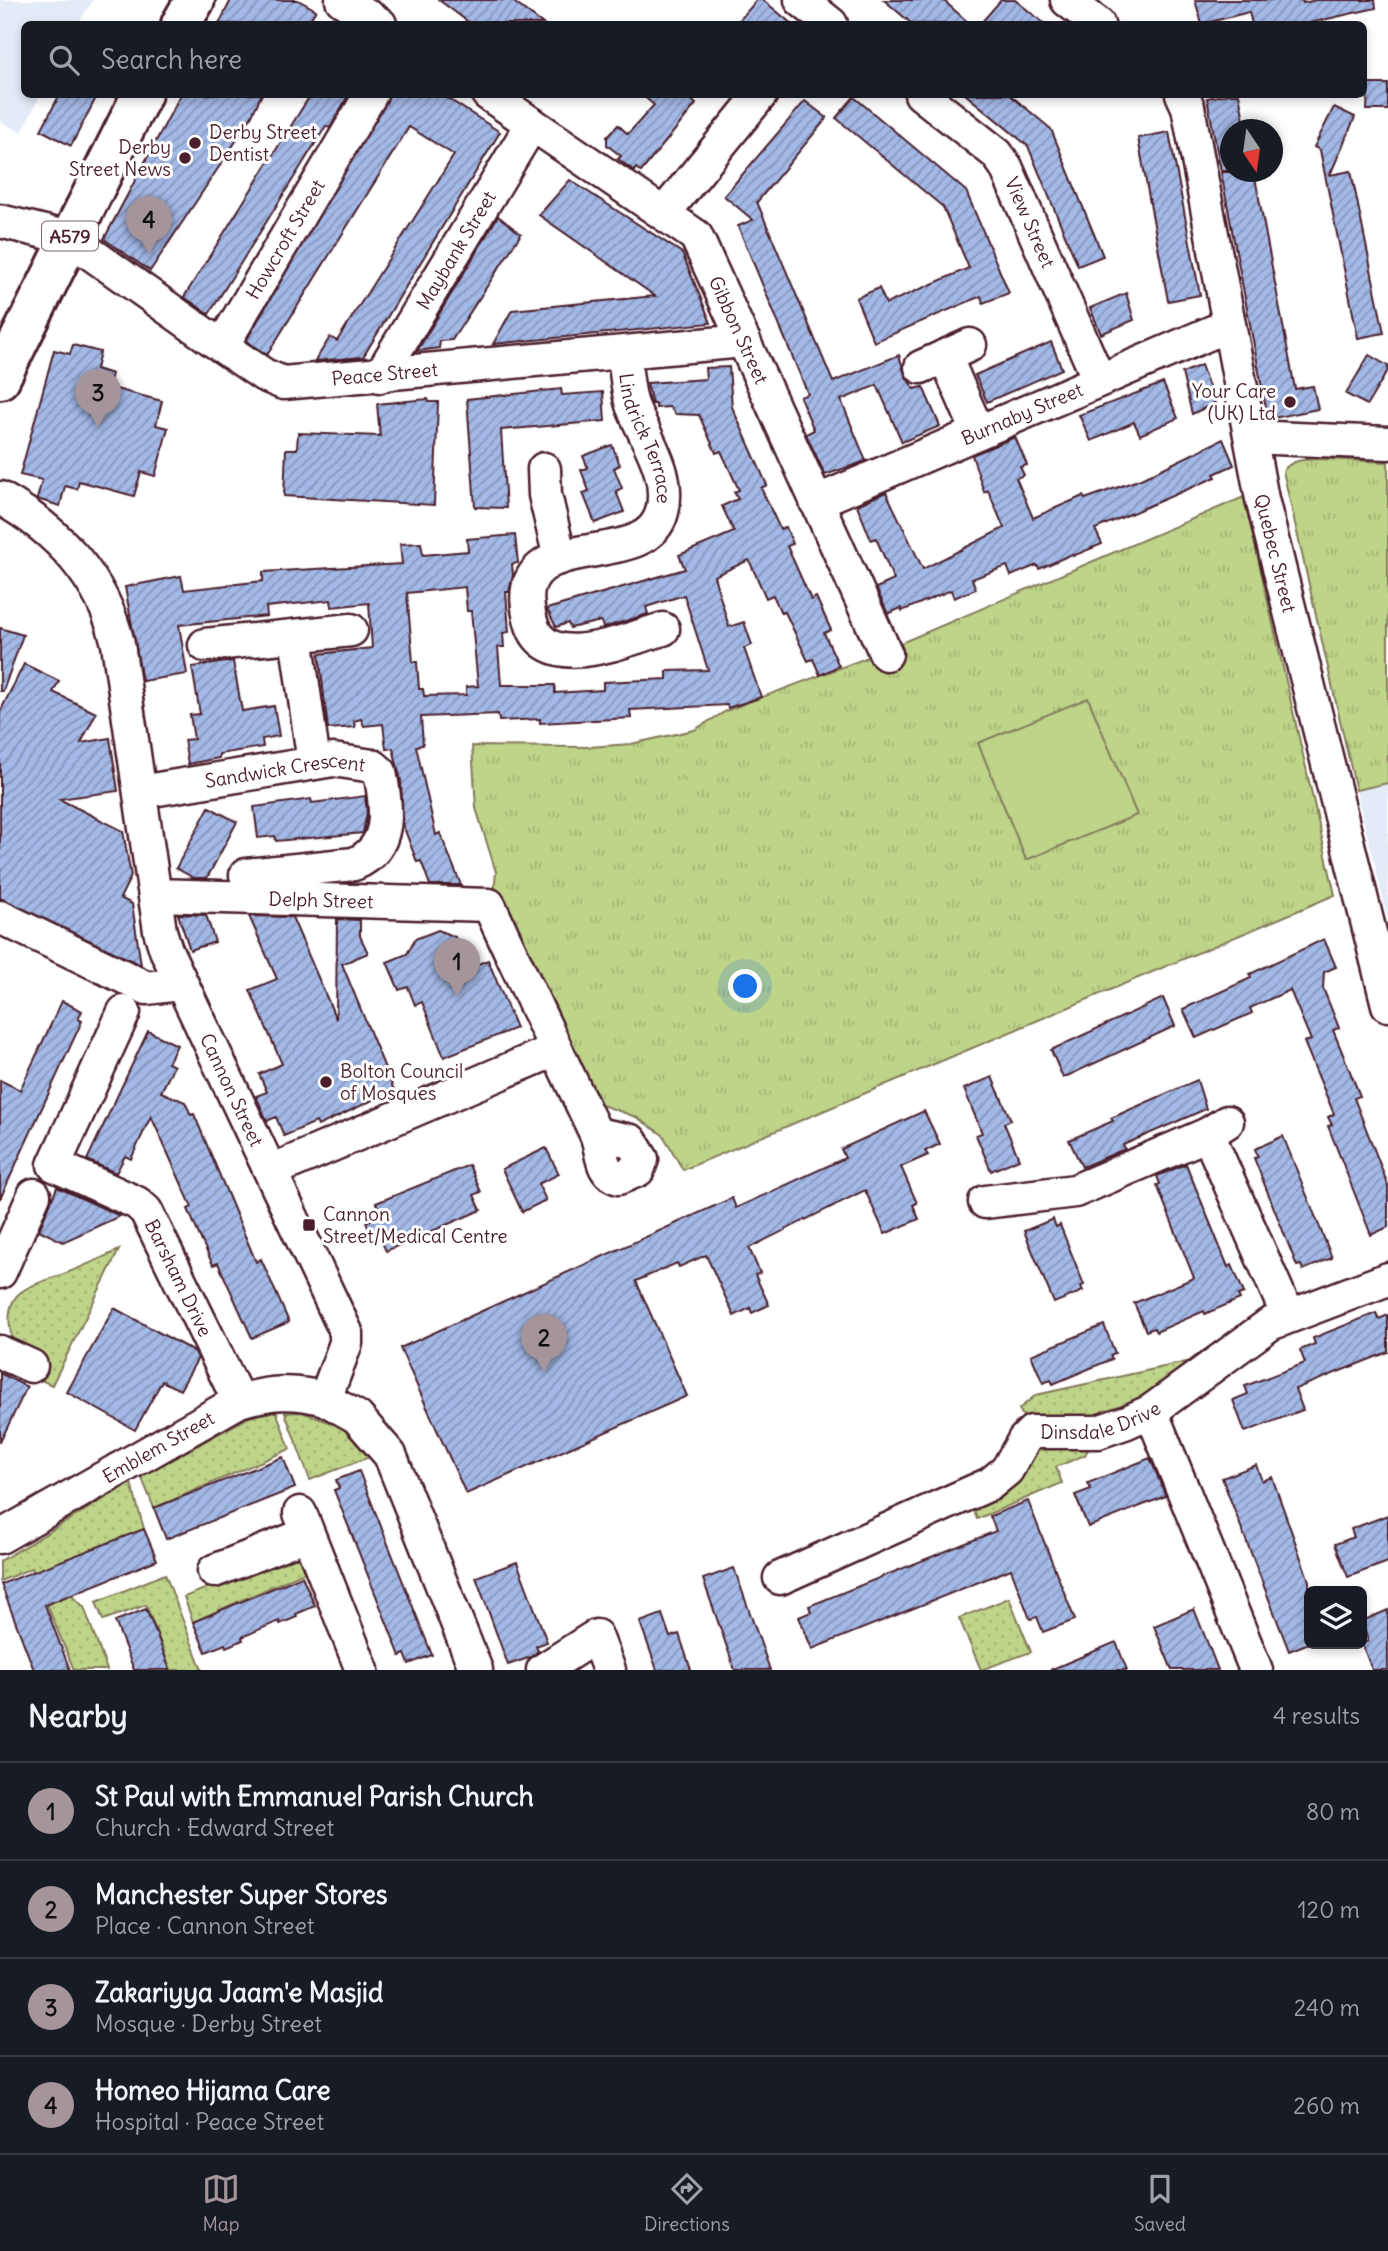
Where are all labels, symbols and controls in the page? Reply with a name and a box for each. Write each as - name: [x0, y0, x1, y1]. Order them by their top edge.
- search box: [21, 21, 1367, 98]
- icon: search: [45, 41, 83, 79]
- text: Search here: [101, 43, 242, 76]
- north arrow: [1220, 119, 1283, 182]
- place label: Derby Street Dentist: [209, 120, 317, 166]
- place label: Derby Street News: [69, 135, 171, 181]
- marker: Derby Street Dentist: [187, 135, 203, 151]
- marker: Derby Street News: [177, 150, 193, 166]
- street label: View Street: [1000, 173, 1060, 271]
- street label: Howcroft Street: [240, 175, 330, 303]
- street label: Maybank Street: [411, 186, 501, 314]
- pin: 4: [126, 196, 172, 254]
- road number: A579: [42, 222, 98, 250]
- street label: Gibbon Street: [704, 272, 774, 388]
- street label: Peace Street: [330, 357, 439, 391]
- pin: 3: [75, 369, 121, 427]
- street label: Lindrick Terrace: [614, 372, 676, 504]
- street label: Burnaby Street: [958, 377, 1086, 450]
- place label: Your Care (UK) Ltd: [1192, 379, 1276, 425]
- marker: Your Care (UK) Ltd: [1282, 394, 1298, 410]
- street label: Quebec Street: [1249, 491, 1302, 615]
- street label: Sandwick Crescent: [203, 747, 367, 793]
- street label: Delph Street: [268, 886, 374, 914]
- pin: 1: [434, 938, 480, 996]
- your location: [728, 969, 762, 1003]
- street label: Cannon Street: [195, 1029, 269, 1150]
- place label: Bolton Council of Mosques: [340, 1059, 463, 1105]
- marker: Bolton Council of Mosques: [318, 1074, 334, 1090]
- place label: Cannon Street/Medical Centre: [323, 1202, 508, 1248]
- street label: Barsham Drive: [140, 1215, 218, 1340]
- marker: Cannon Street/Medical Centre: [301, 1217, 317, 1233]
- pin: 2: [521, 1314, 567, 1372]
- street label: Dinsdale Drive: [1040, 1396, 1165, 1444]
- street label: Emblem Street: [98, 1406, 218, 1488]
- map controls: [1304, 1586, 1367, 1649]
- button: layers: [1304, 1586, 1367, 1649]
- text: Nearby: [28, 1697, 128, 1735]
- text: 4 results: [1273, 1701, 1360, 1730]
- text: St Paul with Emmanuel Parish Church: [95, 1780, 534, 1813]
- text: 1: [46, 1797, 56, 1826]
- text: 80 m: [1306, 1797, 1360, 1826]
- text: Church · Edward Street: [95, 1813, 334, 1842]
- text: Manchester Super Stores: [95, 1878, 388, 1911]
- text: 2: [45, 1895, 57, 1924]
- text: 120 m: [1297, 1895, 1360, 1924]
- text: Place · Cannon Street: [95, 1911, 315, 1940]
- text: Zakariyya Jaam'e Masjid: [95, 1976, 383, 2009]
- text: 3: [44, 1993, 58, 2022]
- text: 240 m: [1294, 1993, 1360, 2022]
- text: Mosque · Derby Street: [95, 2009, 322, 2038]
- text: Homeo Hijama Care: [95, 2074, 330, 2107]
- text: 4: [44, 2091, 58, 2120]
- text: 260 m: [1293, 2091, 1360, 2120]
- text: Hospital · Peace Street: [95, 2107, 324, 2136]
- tab: Map: [202, 2170, 240, 2236]
- tab: Directions: [644, 2170, 730, 2236]
- tab: Saved: [1134, 2170, 1186, 2236]

